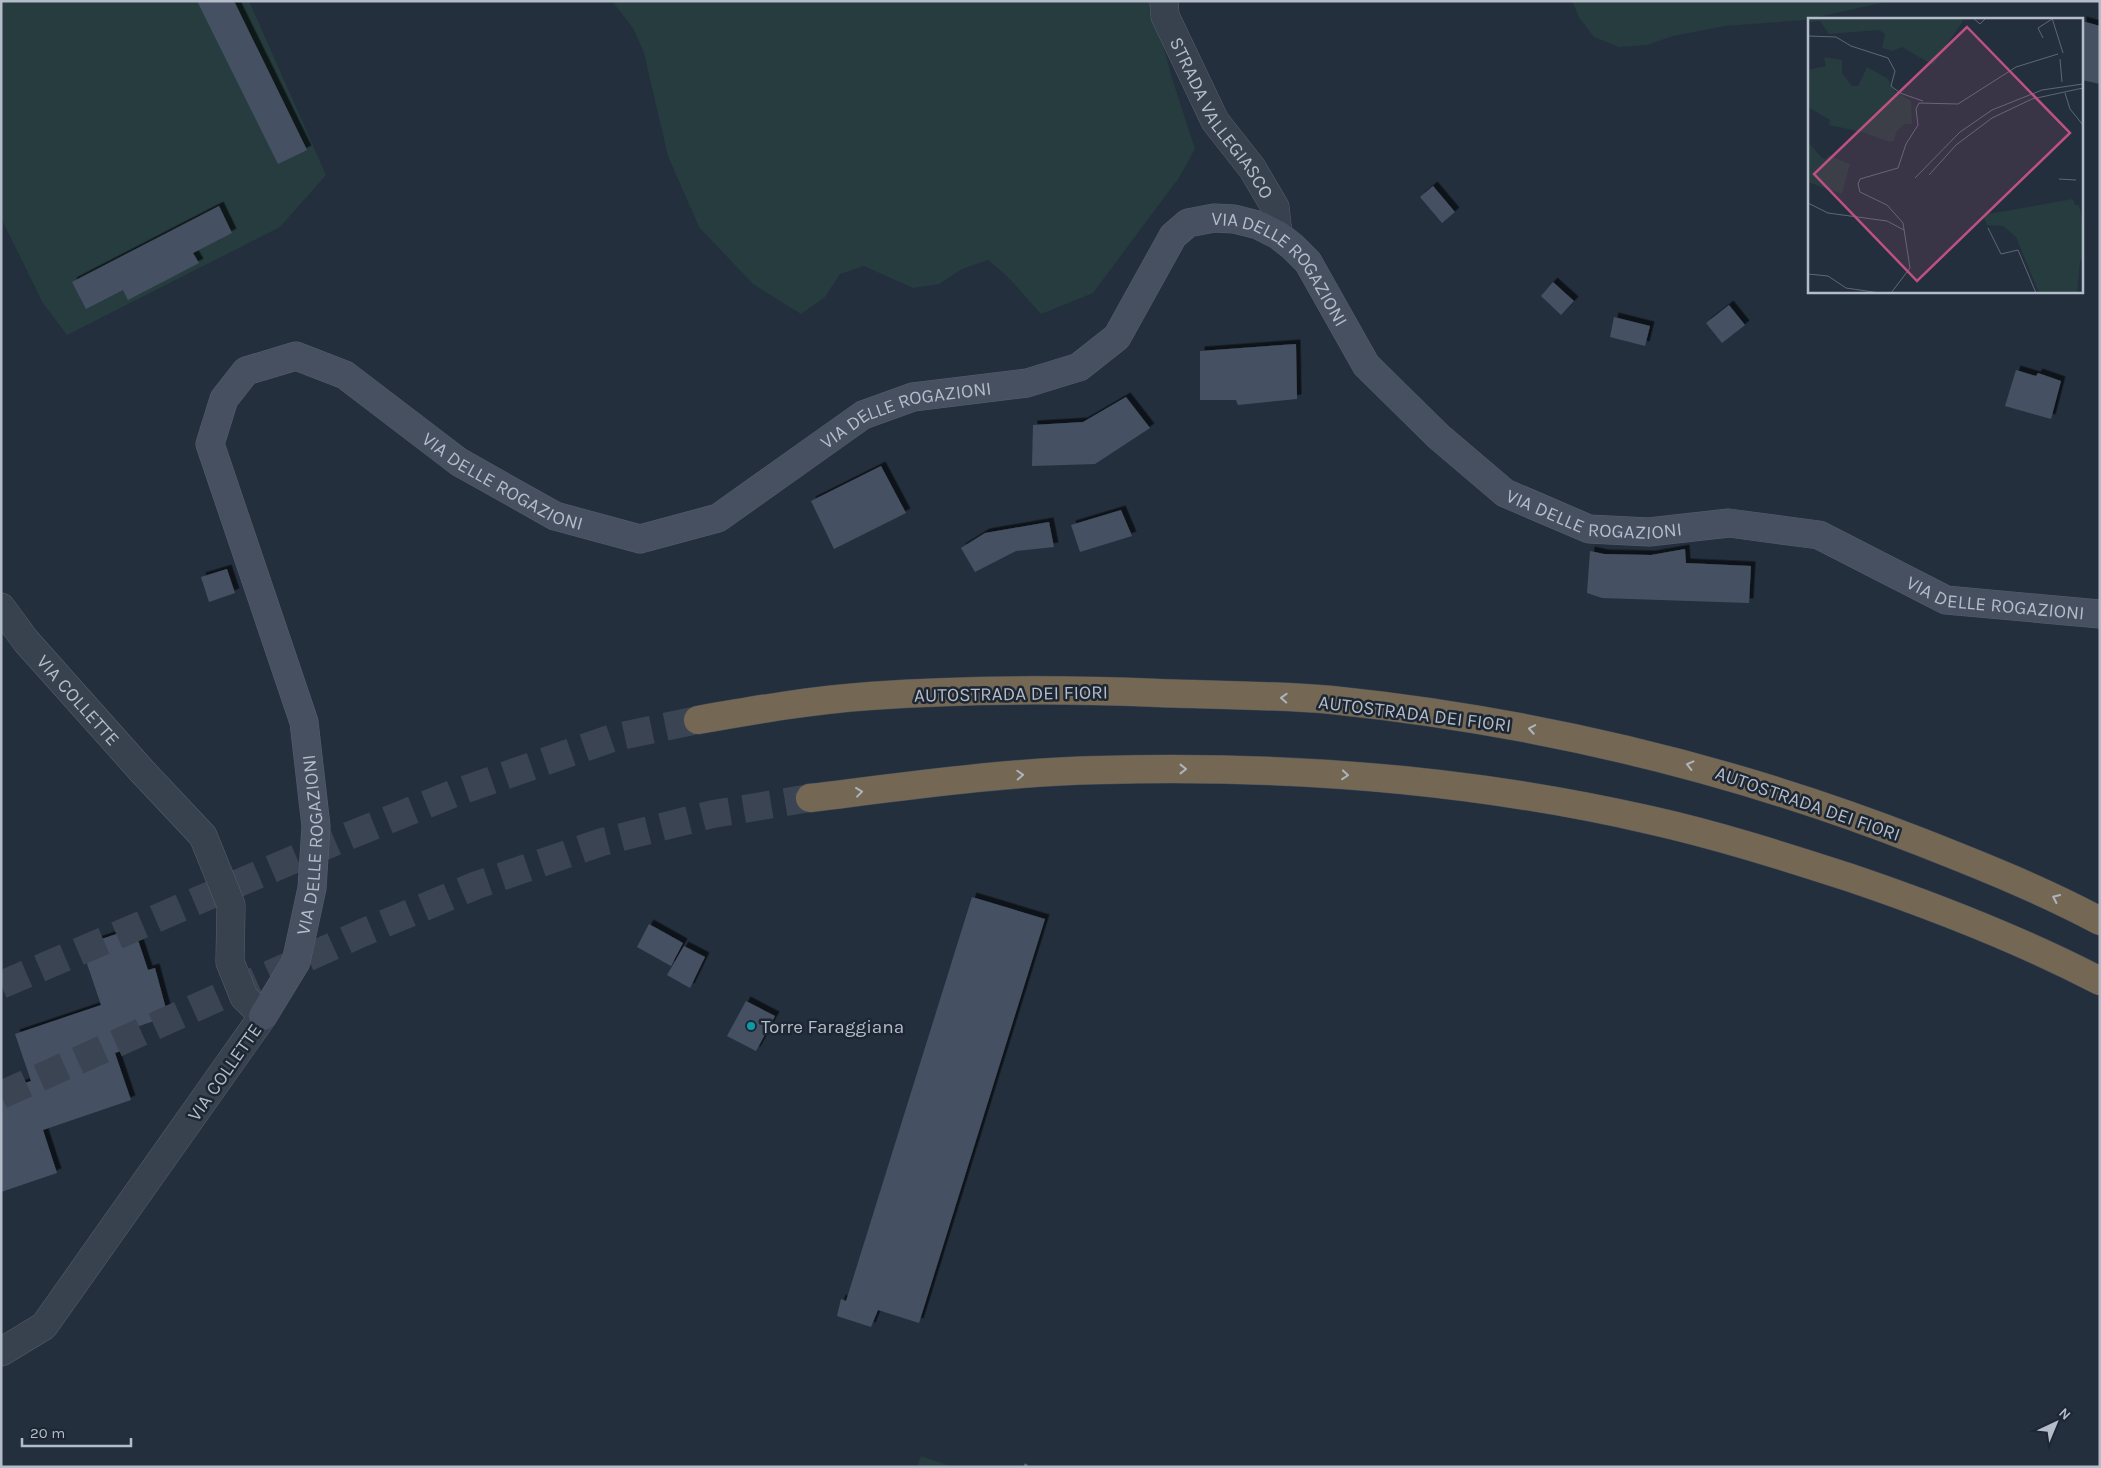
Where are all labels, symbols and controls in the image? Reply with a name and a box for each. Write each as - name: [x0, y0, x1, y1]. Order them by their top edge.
- inset map: [1808, 18, 2084, 292]
- street label: STRADA VALLEGIASCO: [1165, 34, 1278, 203]
- street label: VIA DELLE ROGAZIONI: [1211, 208, 1352, 330]
- street label: VIA DELLE ROGAZIONI: [816, 377, 993, 454]
- street label: VIA DELLE ROGAZIONI: [417, 428, 585, 535]
- street label: VIA DELLE ROGAZIONI: [1503, 485, 1683, 544]
- street label: VIA DELLE ROGAZIONI: [1902, 572, 2085, 625]
- street label: VIA COLLETTE: [32, 651, 124, 750]
- street label: AUTOSTRADA DEI FIORI: [914, 681, 1108, 707]
- street label: AUTOSTRADA DEI FIORI: [1317, 691, 1513, 737]
- one-way arrow: [1280, 692, 1288, 703]
- one-way arrow: [1528, 724, 1536, 734]
- street label: VIA DELLE ROGAZIONI: [292, 753, 328, 937]
- one-way arrow: [1686, 760, 1695, 771]
- street label: AUTOSTRADA DEI FIORI: [1712, 762, 1903, 846]
- one-way arrow: [1179, 764, 1187, 774]
- one-way arrow: [1016, 769, 1024, 780]
- one-way arrow: [1341, 770, 1349, 781]
- one-way arrow: [855, 787, 863, 798]
- one-way arrow: [2053, 895, 2062, 905]
- place label: Torre Faraggiana: [761, 1016, 904, 1038]
- street label: VIA COLLETTE: [183, 1020, 266, 1125]
- marker: Torre Faraggiana: [745, 1020, 757, 1032]
- north arrow: [2031, 1398, 2081, 1448]
- text: N: [2055, 1404, 2074, 1424]
- scale bar: [22, 1416, 131, 1448]
- text: 20 m: [30, 1424, 65, 1442]

